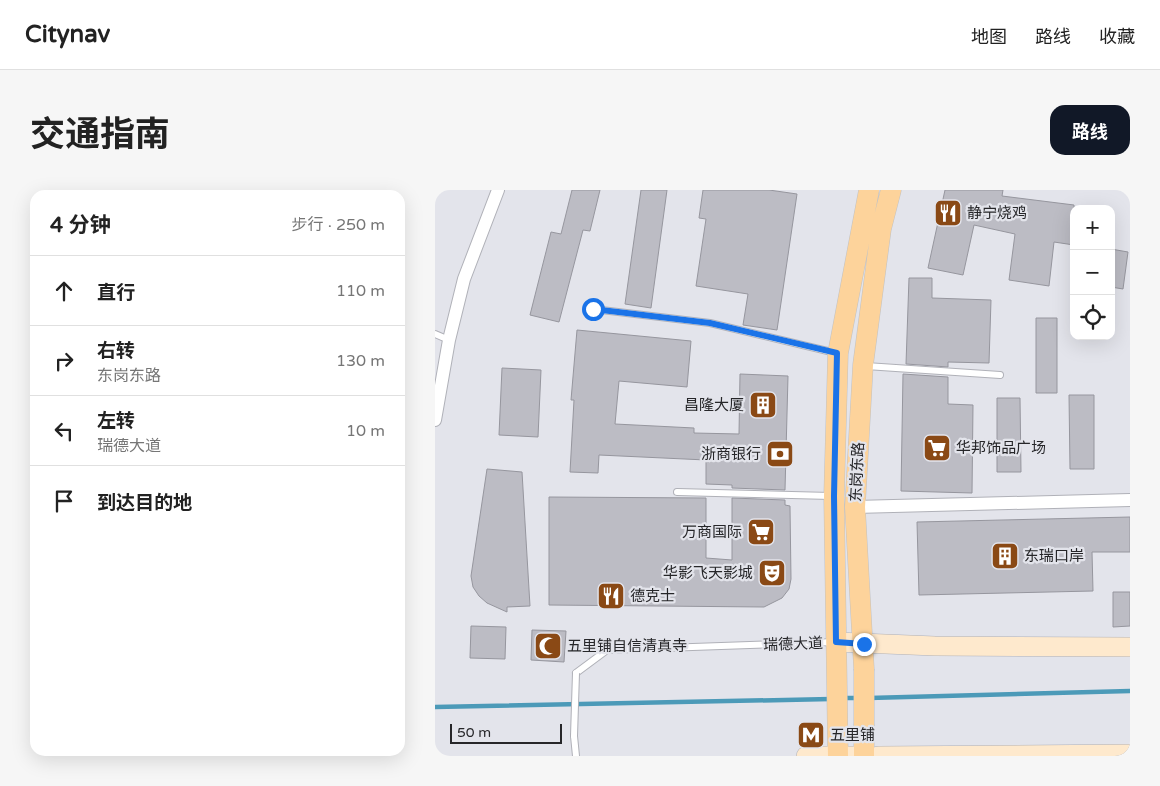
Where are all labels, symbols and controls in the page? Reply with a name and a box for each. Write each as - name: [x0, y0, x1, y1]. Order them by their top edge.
- text: Citynav: [25, 20, 110, 49]
- text: 地图: [971, 26, 1007, 48]
- text: 路线: [1035, 26, 1071, 48]
- text: 收藏: [1099, 26, 1135, 48]
- button: 路线: [1050, 105, 1130, 155]
- text: 交通指南: [30, 114, 170, 156]
- restaurant icon: 静宁烧鸡: [933, 198, 963, 228]
- place label: 静宁烧鸡: [967, 204, 1027, 222]
- map controls: [1070, 205, 1115, 340]
- button: +: [1070, 205, 1115, 250]
- text: 4 分钟: [50, 213, 111, 238]
- text: 步行 · 250 m: [292, 215, 385, 235]
- button: −: [1070, 250, 1115, 295]
- icon: ahead: [50, 277, 78, 305]
- text: 110 m: [336, 281, 385, 301]
- text: 直行: [97, 282, 135, 304]
- button: locate: [1070, 295, 1115, 340]
- route start: [582, 298, 605, 321]
- text: 右转: [97, 340, 135, 362]
- icon: right: [50, 347, 78, 375]
- text: 130 m: [336, 351, 385, 371]
- text: 东岗东路: [97, 366, 161, 386]
- building icon: 昌隆大厦: [748, 390, 778, 420]
- place label: 昌隆大厦: [684, 396, 744, 414]
- text: 左转: [97, 410, 135, 432]
- icon: left: [50, 417, 78, 445]
- text: 10 m: [346, 421, 385, 441]
- supermarket icon: 华邦饰品广场: [922, 433, 952, 463]
- text: 瑞德大道: [97, 436, 161, 456]
- bank icon: 浙商银行: [765, 439, 795, 469]
- place label: 华邦饰品广场: [956, 439, 1046, 457]
- street label: 东岗东路: [846, 442, 868, 502]
- place label: 浙商银行: [701, 445, 761, 463]
- icon: arrive: [50, 487, 78, 515]
- text: 到达目的地: [97, 492, 192, 514]
- supermarket icon: 万商国际: [746, 517, 776, 547]
- place label: 万商国际: [682, 523, 742, 541]
- building icon: 东瑞口岸: [990, 541, 1020, 571]
- place label: 东瑞口岸: [1024, 547, 1084, 565]
- theatre icon: 华影飞天影城: [757, 558, 787, 588]
- place label: 华影飞天影城: [663, 564, 753, 582]
- restaurant icon: 德克士: [596, 581, 626, 611]
- place label: 德克士: [630, 587, 675, 605]
- mosque icon: 五里铺自信清真寺: [533, 631, 563, 661]
- route end: [853, 633, 876, 656]
- street label: 瑞德大道: [763, 634, 823, 654]
- place label: 五里铺自信清真寺: [567, 637, 687, 655]
- metro station icon: 五里铺: [796, 720, 826, 750]
- scale bar: [450, 721, 563, 744]
- text: 50 m: [457, 724, 491, 741]
- place label: 五里铺: [830, 726, 875, 744]

